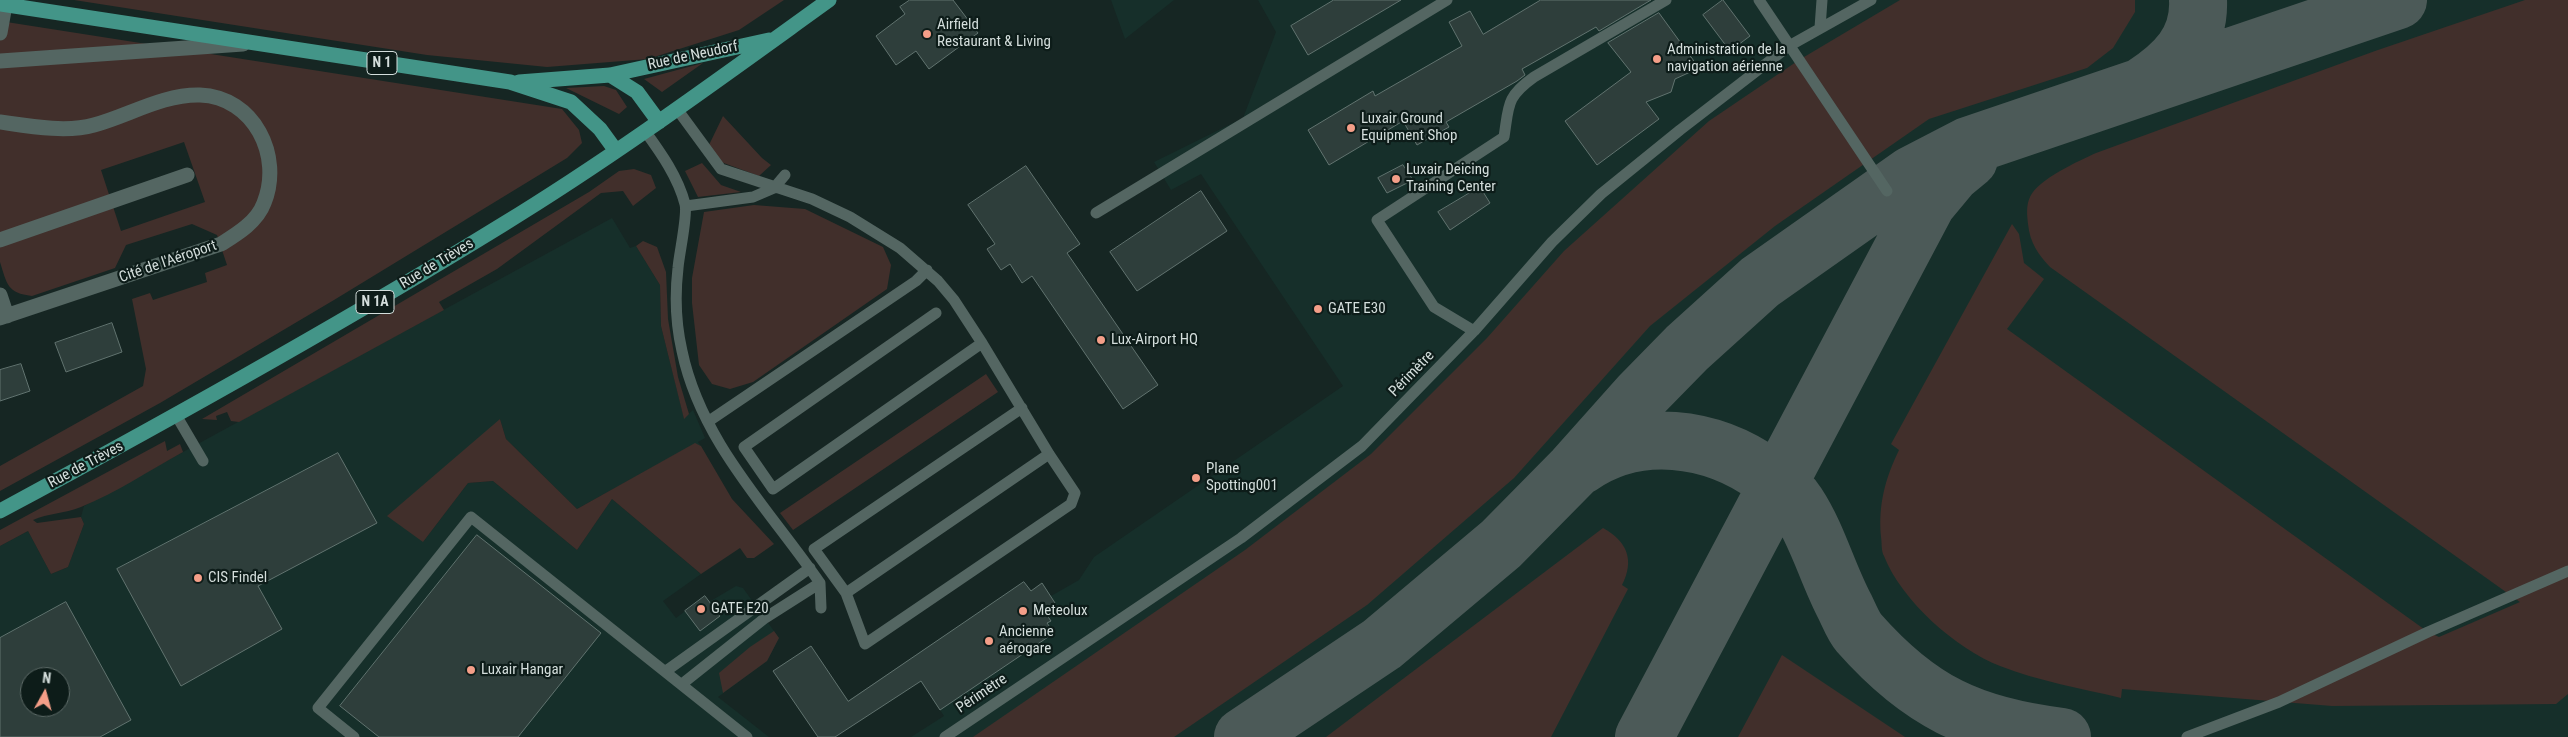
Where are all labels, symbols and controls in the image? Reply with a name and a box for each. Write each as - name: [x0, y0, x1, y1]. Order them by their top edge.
- place label: Airfield Restaurant & Living: [937, 16, 1051, 51]
- marker: Airfield Restaurant & Living: [921, 28, 933, 40]
- street label: Rue de Neudorf: [646, 38, 740, 74]
- place label: Administration de la navigation aérienne: [1667, 41, 1786, 76]
- road number: N 1: [367, 52, 397, 74]
- marker: Administration de la navigation aérienne: [1651, 53, 1663, 65]
- place label: Luxair Ground Equipment Shop: [1361, 110, 1457, 145]
- marker: Luxair Ground Equipment Shop: [1345, 122, 1357, 134]
- place label: Luxair Deicing Training Center: [1406, 161, 1496, 196]
- marker: Luxair Deicing Training Center: [1390, 173, 1402, 185]
- street label: Rue de Trèves: [397, 235, 477, 293]
- street label: Cité de l'Aéroport: [117, 237, 219, 287]
- road number: N 1A: [356, 290, 394, 314]
- place label: GATE E30: [1328, 300, 1386, 318]
- marker: GATE E30: [1312, 303, 1324, 315]
- place label: Lux-Airport HQ: [1111, 331, 1198, 349]
- marker: Lux-Airport HQ: [1095, 334, 1107, 346]
- street label: Périmètre: [1386, 347, 1438, 401]
- street label: Rue de Trèves: [45, 438, 127, 492]
- place label: Plane Spotting001: [1206, 460, 1278, 495]
- marker: Plane Spotting001: [1190, 472, 1202, 484]
- place label: CIS Findel: [208, 569, 267, 587]
- marker: CIS Findel: [192, 572, 204, 584]
- place label: GATE E20: [711, 600, 769, 618]
- place label: Meteolux: [1033, 602, 1088, 620]
- marker: GATE E20: [695, 603, 707, 615]
- marker: Meteolux: [1017, 605, 1029, 617]
- place label: Ancienne aérogare: [999, 623, 1054, 658]
- marker: Ancienne aérogare: [983, 635, 995, 647]
- place label: Luxair Hangar: [481, 661, 563, 679]
- marker: Luxair Hangar: [465, 664, 477, 676]
- north arrow: [20, 667, 70, 717]
- text: N: [41, 670, 52, 687]
- street label: Périmètre: [953, 670, 1011, 718]

